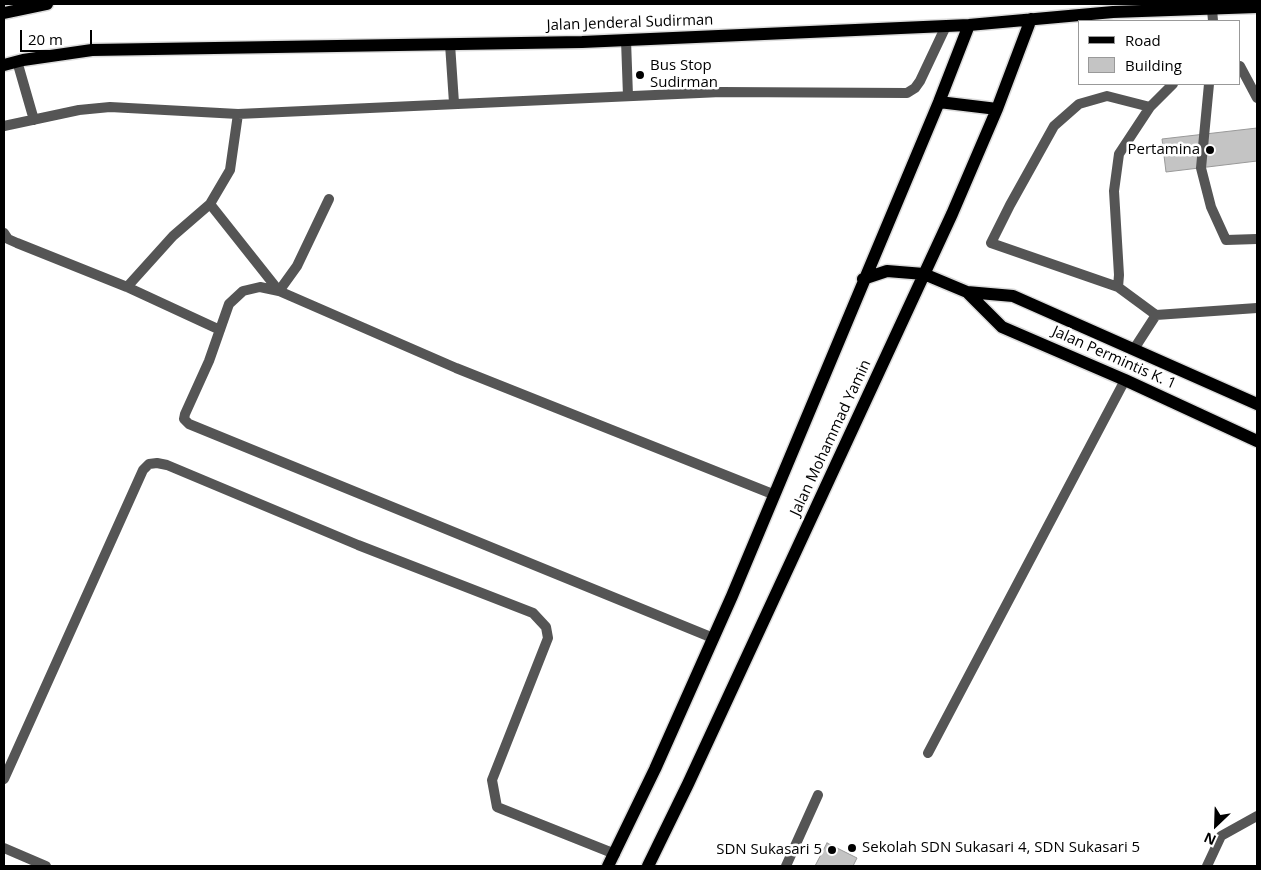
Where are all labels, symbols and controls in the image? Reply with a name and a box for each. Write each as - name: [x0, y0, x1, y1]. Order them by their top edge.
- street label: Jalan Jenderal Sudirman: [546, 11, 714, 35]
- scale bar: [22, 20, 95, 52]
- legend: [1078, 20, 1241, 85]
- text: 20 m: [28, 29, 63, 49]
- text: Road: [1125, 30, 1161, 50]
- text: Building: [1125, 55, 1182, 75]
- place label: Bus Stop Sudirman: [650, 57, 718, 92]
- marker: Bus Stop Sudirman: [634, 69, 646, 81]
- place label: Pertamina: [1128, 141, 1200, 159]
- marker: Pertamina: [1204, 144, 1216, 156]
- street label: Jalan Permintis K. 1: [1049, 323, 1179, 393]
- street label: Jalan Mohammad Yamin: [787, 357, 875, 519]
- north arrow: [1191, 800, 1241, 850]
- text: N: [1201, 828, 1219, 850]
- place label: Sekolah SDN Sukasari 4, SDN Sukasari 5: [862, 839, 1140, 857]
- place label: SDN Sukasari 5: [716, 841, 822, 859]
- marker: Sekolah SDN Sukasari 4, SDN Sukasari 5: [846, 842, 858, 854]
- marker: SDN Sukasari 5: [826, 844, 838, 856]

